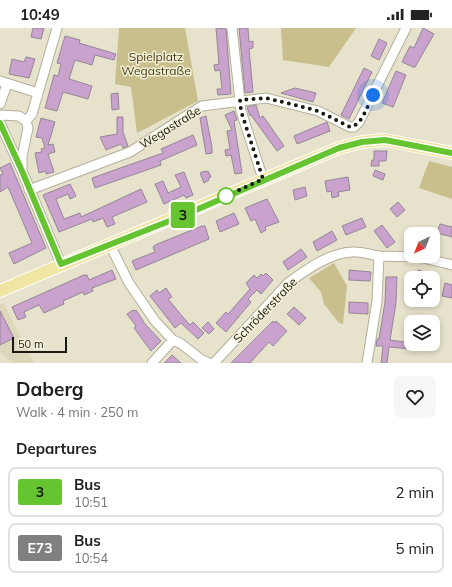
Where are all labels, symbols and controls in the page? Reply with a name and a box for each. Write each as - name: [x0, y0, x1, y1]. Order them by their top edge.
- text: 10:49: [20, 5, 60, 24]
- park label: Spielplatz Wegastraße: [121, 49, 191, 78]
- your location: [363, 85, 383, 105]
- street label: Wegastraße: [137, 102, 203, 152]
- unlabelled marker: [217, 187, 235, 205]
- line badge: 3: [170, 202, 196, 228]
- text: 3: [179, 206, 187, 224]
- north arrow: [404, 227, 440, 263]
- map controls: [404, 227, 440, 351]
- button: locate: [404, 271, 440, 307]
- street label: Schröderstraße: [230, 274, 300, 346]
- button: layers: [404, 315, 440, 351]
- scale bar: [12, 335, 67, 354]
- text: 50 m: [18, 337, 44, 351]
- button: heart: [394, 376, 436, 418]
- text: Daberg: [16, 377, 84, 401]
- text: Walk · 4 min · 250 m: [16, 404, 138, 420]
- text: Departures: [16, 439, 97, 458]
- text: Bus: [74, 475, 101, 494]
- text: 3: [36, 483, 44, 501]
- text: 2 min: [396, 483, 434, 502]
- text: 10:51: [74, 494, 108, 510]
- text: Bus: [74, 531, 101, 550]
- text: E73: [27, 539, 53, 557]
- text: 5 min: [396, 539, 434, 558]
- text: 10:54: [74, 550, 108, 566]

